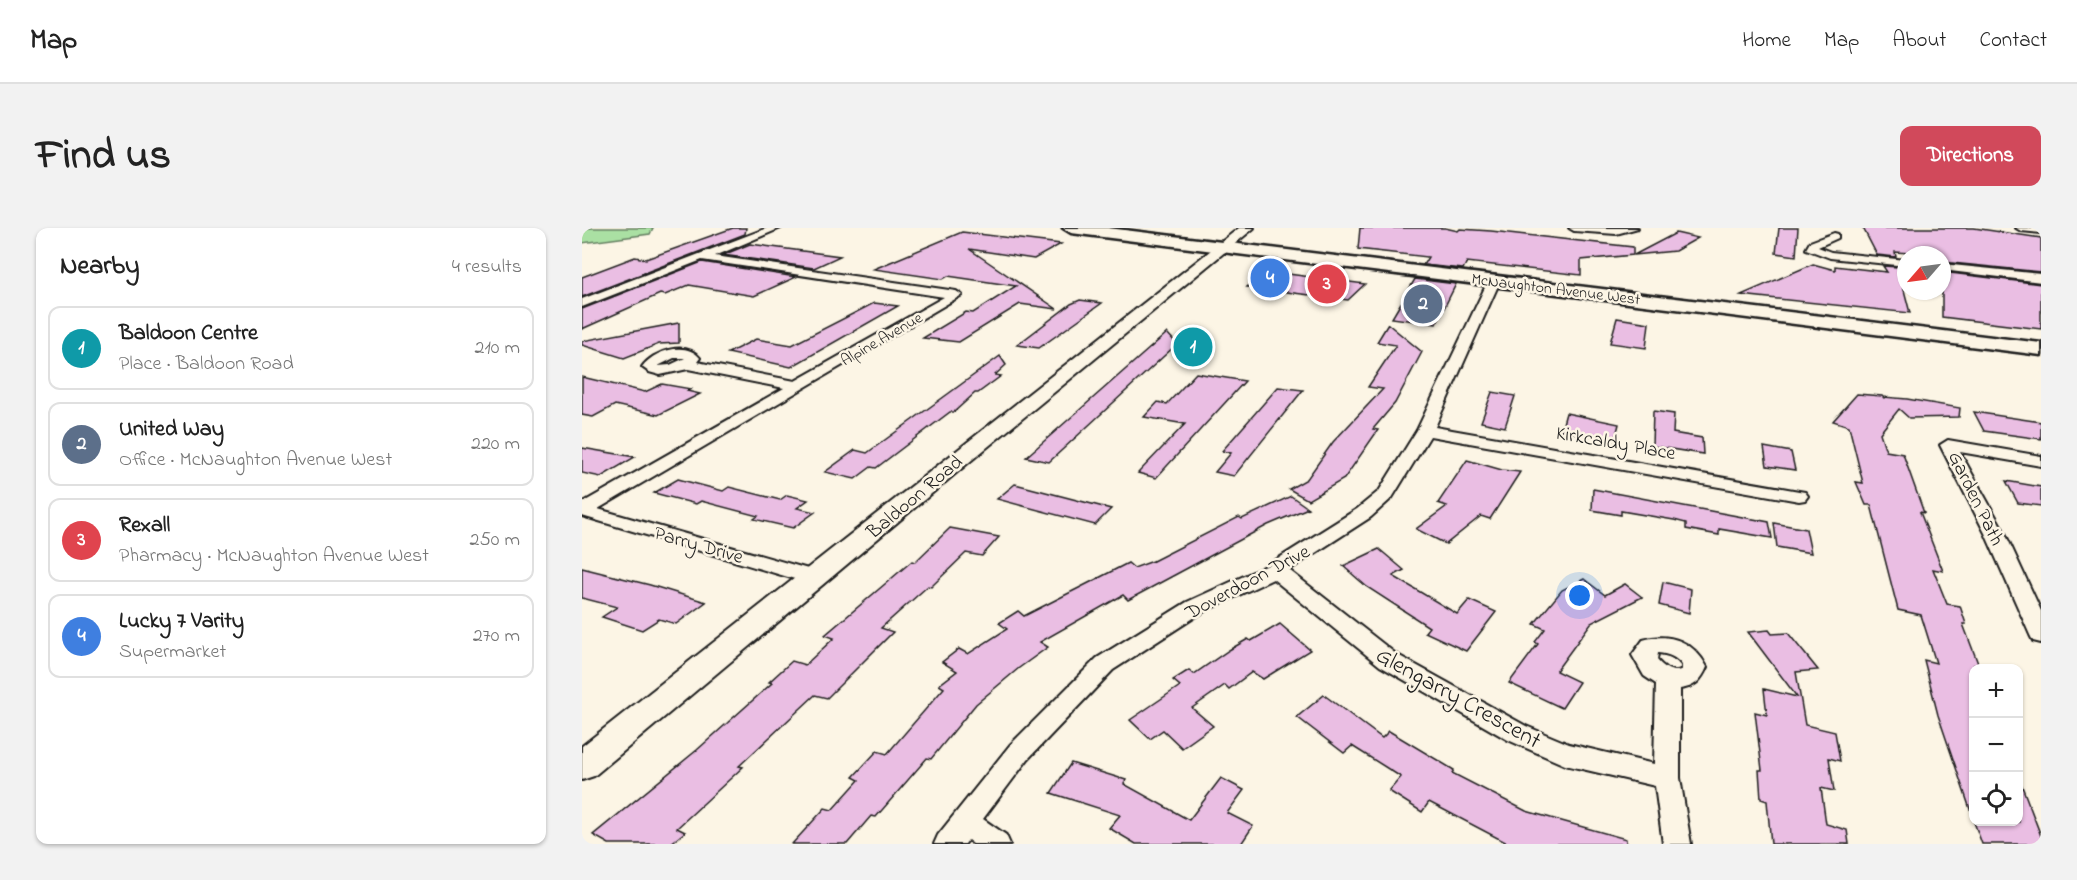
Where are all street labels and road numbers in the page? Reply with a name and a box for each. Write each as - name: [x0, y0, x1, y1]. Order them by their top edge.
- street label: McNaughton Avenue West: [1470, 268, 1642, 312]
- street label: Alpine Avenue: [837, 306, 928, 373]
- street label: Kirkcaldy Place: [1553, 420, 1678, 469]
- street label: Garden Path: [1939, 447, 2010, 551]
- street label: Baldoon Road: [860, 449, 970, 548]
- street label: Parry Drive: [650, 520, 746, 573]
- street label: Doverdoon Drive: [1180, 538, 1316, 629]
- street label: Glengarry Crescent: [1368, 639, 1547, 760]

